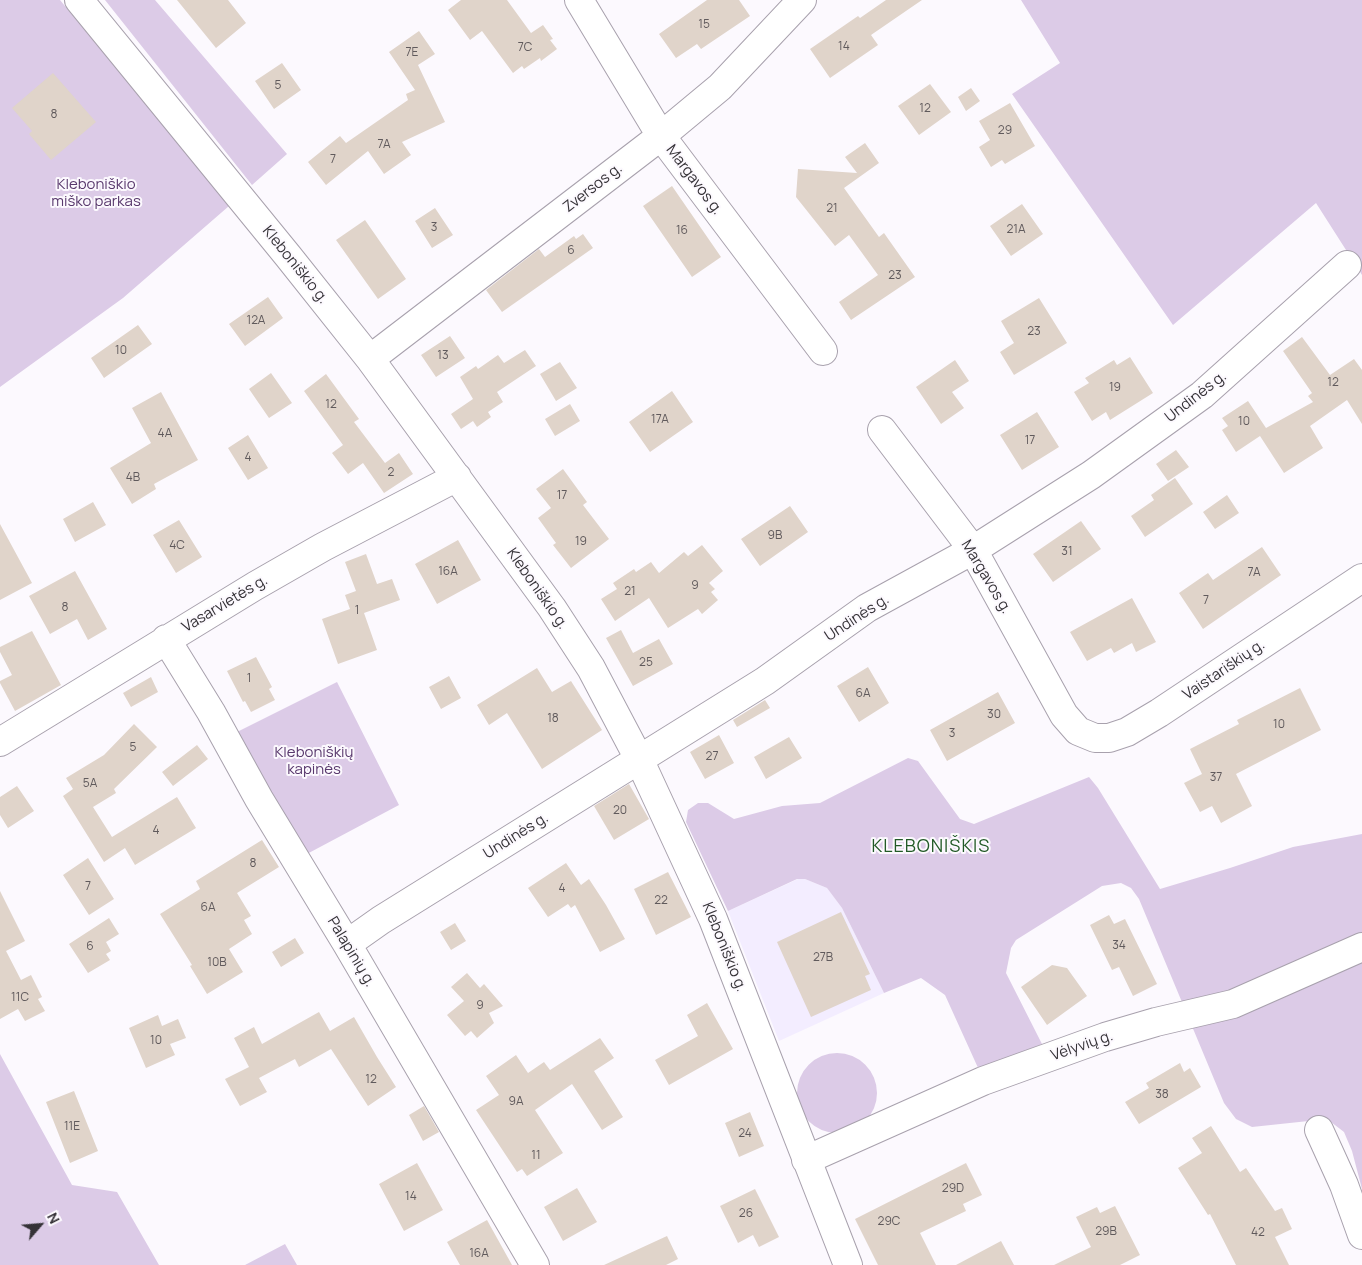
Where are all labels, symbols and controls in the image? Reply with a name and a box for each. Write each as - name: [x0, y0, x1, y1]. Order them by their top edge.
- house number: 15: [698, 18, 710, 32]
- house number: 14: [838, 40, 850, 54]
- house number: 7C: [518, 41, 532, 55]
- house number: 7E: [406, 46, 418, 60]
- house number: 5: [275, 79, 281, 93]
- house number: 12: [919, 102, 931, 116]
- house number: 8: [51, 108, 57, 122]
- house number: 29: [998, 124, 1012, 138]
- house number: 7A: [377, 138, 391, 152]
- street label: Margavos g.: [662, 142, 726, 218]
- house number: 7: [330, 153, 336, 167]
- street label: Zversos g.: [560, 159, 626, 217]
- park label: Kleboniškio miško parkas: [51, 176, 141, 211]
- house number: 21: [826, 202, 838, 216]
- house number: 3: [431, 221, 437, 235]
- street label: Kleboniškio g.: [258, 223, 332, 307]
- house number: 21A: [1006, 223, 1026, 237]
- house number: 16: [676, 224, 688, 238]
- house number: 6: [567, 244, 575, 258]
- house number: 23: [888, 269, 902, 283]
- house number: 12A: [247, 314, 265, 328]
- house number: 23: [1027, 325, 1041, 339]
- house number: 10: [115, 344, 127, 358]
- house number: 13: [437, 349, 449, 363]
- street label: Undinės g.: [1162, 367, 1230, 427]
- house number: 12: [1327, 376, 1339, 390]
- house number: 19: [1109, 381, 1121, 395]
- house number: 12: [325, 398, 337, 412]
- house number: 17A: [651, 413, 669, 427]
- house number: 10: [1238, 415, 1250, 429]
- house number: 4A: [158, 427, 172, 441]
- house number: 17: [1025, 434, 1035, 448]
- house number: 4: [244, 451, 252, 465]
- house number: 2: [388, 466, 394, 480]
- house number: 4B: [126, 471, 140, 485]
- house number: 17: [557, 489, 567, 503]
- house number: 9B: [768, 529, 782, 543]
- house number: 19: [575, 535, 587, 549]
- street label: Margavos g.: [957, 537, 1015, 617]
- house number: 4C: [169, 539, 185, 553]
- street label: Kleboniškio g.: [502, 545, 572, 633]
- house number: 31: [1061, 545, 1073, 559]
- house number: 16A: [438, 565, 458, 579]
- house number: 7A: [1247, 566, 1261, 580]
- street label: Vasarvietės g.: [179, 571, 271, 637]
- house number: 9: [691, 579, 699, 593]
- house number: 21: [624, 585, 636, 599]
- street label: Undinės g.: [821, 591, 893, 645]
- house number: 7: [1203, 594, 1209, 608]
- house number: 8: [62, 601, 68, 615]
- house number: 1: [355, 604, 359, 618]
- street label: Vaistariškių g.: [1180, 636, 1268, 704]
- house number: 25: [639, 656, 653, 670]
- house number: 1: [247, 672, 251, 686]
- house number: 6A: [855, 687, 871, 701]
- house number: 30: [987, 708, 1001, 722]
- house number: 18: [547, 712, 559, 726]
- house number: 10: [1273, 718, 1285, 732]
- house number: 3: [949, 727, 955, 741]
- house number: 5: [130, 741, 136, 755]
- park label: Kleboniškių kapinės: [274, 744, 354, 779]
- house number: 27: [706, 750, 718, 764]
- house number: 37: [1210, 771, 1222, 785]
- house number: 5A: [83, 777, 97, 791]
- house number: 20: [613, 804, 627, 818]
- street label: Undinės g.: [480, 809, 552, 863]
- house number: 4: [152, 824, 160, 838]
- district label: KLEBONIŠKIS: [870, 836, 992, 858]
- house number: 8: [250, 857, 256, 871]
- house number: 7: [85, 880, 91, 894]
- house number: 4: [558, 882, 566, 896]
- house number: 22: [654, 894, 668, 908]
- street label: Kleboniškio g.: [698, 900, 750, 994]
- house number: 6A: [200, 901, 216, 915]
- street label: Palapinių g.: [323, 914, 379, 990]
- house number: 34: [1112, 939, 1126, 953]
- house number: 6: [86, 940, 94, 954]
- house number: 27B: [813, 951, 833, 965]
- house number: 10B: [207, 956, 227, 970]
- house number: 11C: [11, 991, 29, 1005]
- house number: 9: [476, 999, 484, 1013]
- street label: Vėlyvių g.: [1049, 1027, 1115, 1065]
- house number: 10: [150, 1034, 162, 1048]
- house number: 12: [365, 1073, 377, 1087]
- house number: 38: [1155, 1088, 1169, 1102]
- house number: 9A: [508, 1095, 524, 1109]
- house number: 11E: [64, 1120, 80, 1134]
- house number: 24: [738, 1127, 752, 1141]
- house number: 11: [531, 1149, 541, 1163]
- house number: 29D: [942, 1182, 964, 1196]
- house number: 14: [405, 1190, 417, 1204]
- north arrow: [15, 1200, 65, 1250]
- house number: 26: [739, 1207, 753, 1221]
- text: N: [43, 1209, 65, 1227]
- house number: 29C: [878, 1215, 900, 1229]
- house number: 29B: [1095, 1225, 1117, 1239]
- house number: 42: [1251, 1226, 1265, 1240]
- house number: 16A: [469, 1247, 489, 1261]

